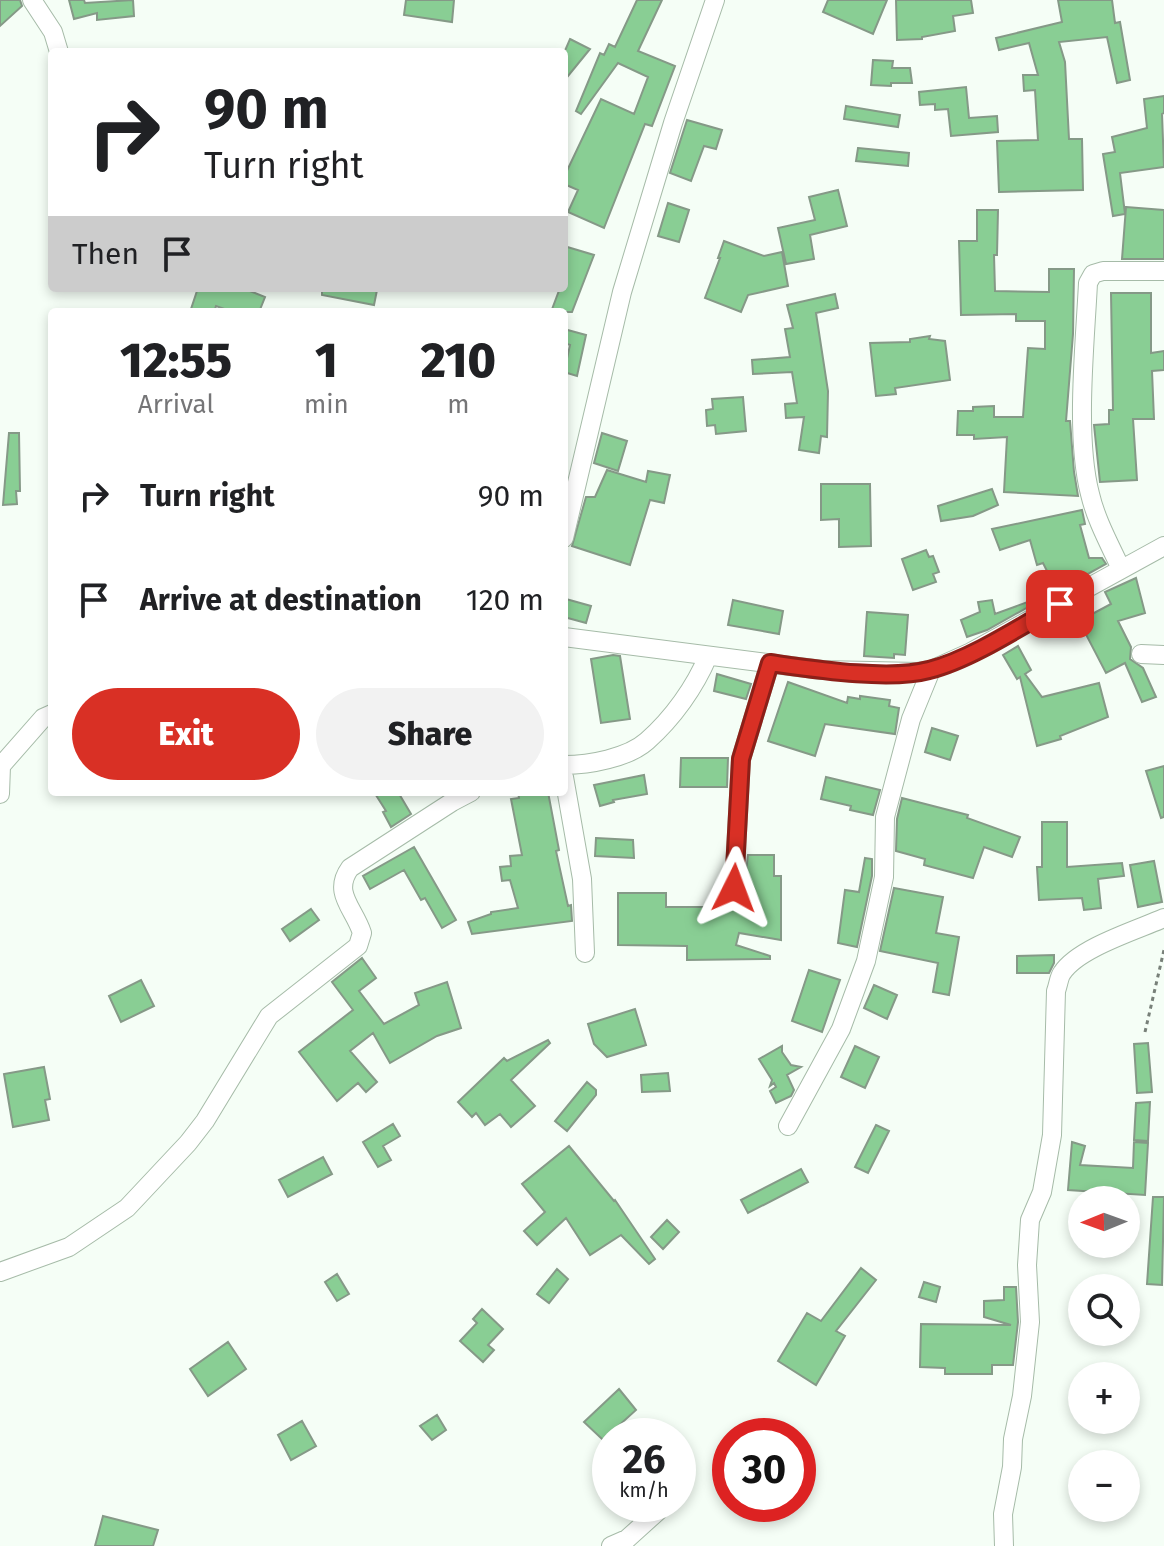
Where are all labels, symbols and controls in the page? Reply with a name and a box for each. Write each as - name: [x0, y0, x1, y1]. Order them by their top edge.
- text: 90 m: [204, 76, 329, 143]
- icon: right: [72, 80, 176, 184]
- text: Turn right: [204, 144, 364, 188]
- icon: arrive: [155, 232, 199, 276]
- text: Then: [72, 236, 139, 272]
- text: 12:55: [120, 332, 232, 390]
- text: 1: [315, 332, 338, 390]
- text: 210: [421, 332, 496, 390]
- text: Arrival: [138, 389, 214, 420]
- text: min: [304, 389, 349, 420]
- text: m: [447, 389, 470, 420]
- icon: right: [72, 474, 116, 518]
- text: Turn right: [140, 478, 275, 514]
- text: 90 m: [478, 478, 544, 514]
- pin: [1026, 570, 1094, 638]
- icon: arrive: [72, 578, 116, 622]
- text: Arrive at destination: [140, 582, 422, 618]
- text: 120 m: [466, 582, 544, 618]
- icon: arrive: [1038, 582, 1082, 626]
- button: Exit: [72, 688, 300, 780]
- button: Share: [316, 688, 544, 780]
- position arrow: [692, 846, 776, 930]
- north arrow: [1068, 1186, 1140, 1258]
- map controls: [1068, 1186, 1140, 1522]
- button: search: [1068, 1274, 1140, 1346]
- button: +: [1068, 1362, 1140, 1434]
- speed limit sign: 30: [712, 1418, 816, 1522]
- text: 26: [622, 1436, 666, 1484]
- button: −: [1068, 1450, 1140, 1522]
- text: km/h: [619, 1478, 669, 1502]

